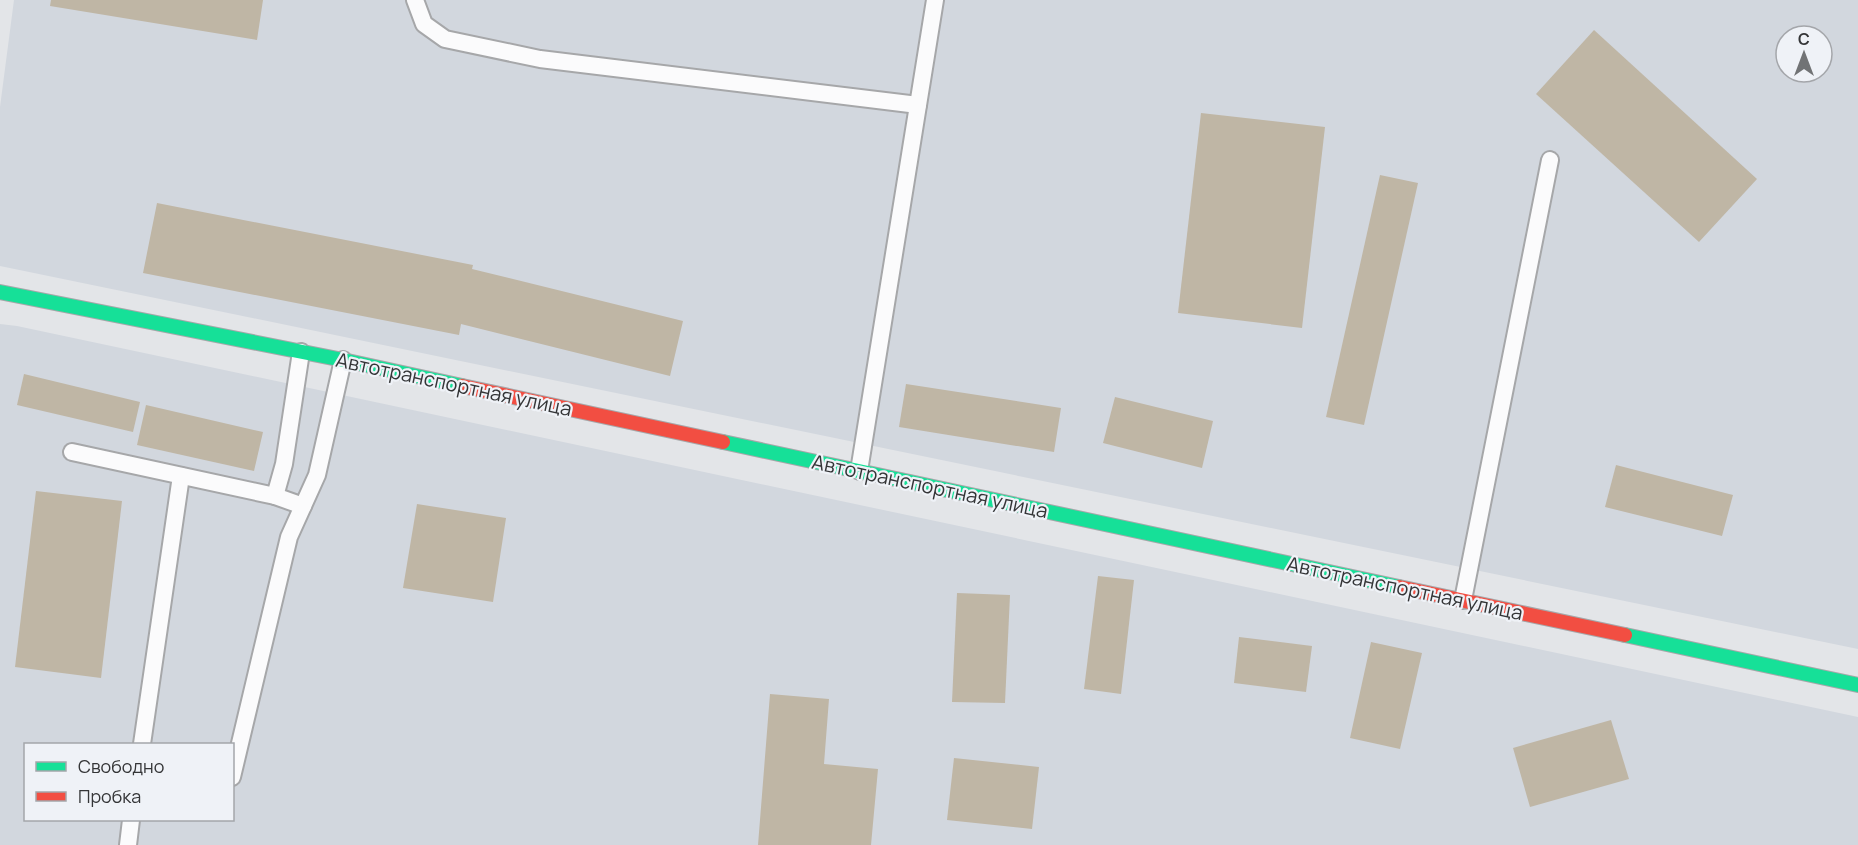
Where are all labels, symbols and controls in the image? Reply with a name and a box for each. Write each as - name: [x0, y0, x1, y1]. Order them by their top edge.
- north arrow: [1774, 24, 1834, 84]
- text: С: [1798, 28, 1810, 50]
- street label: Автотранспортная улица: [334, 346, 574, 422]
- street label: Автотранспортная улица: [810, 448, 1050, 524]
- street label: Автотранспортная улица: [1285, 550, 1525, 626]
- legend: [24, 743, 234, 821]
- text: Свободно: [78, 754, 164, 778]
- text: Пробка: [78, 784, 141, 808]

